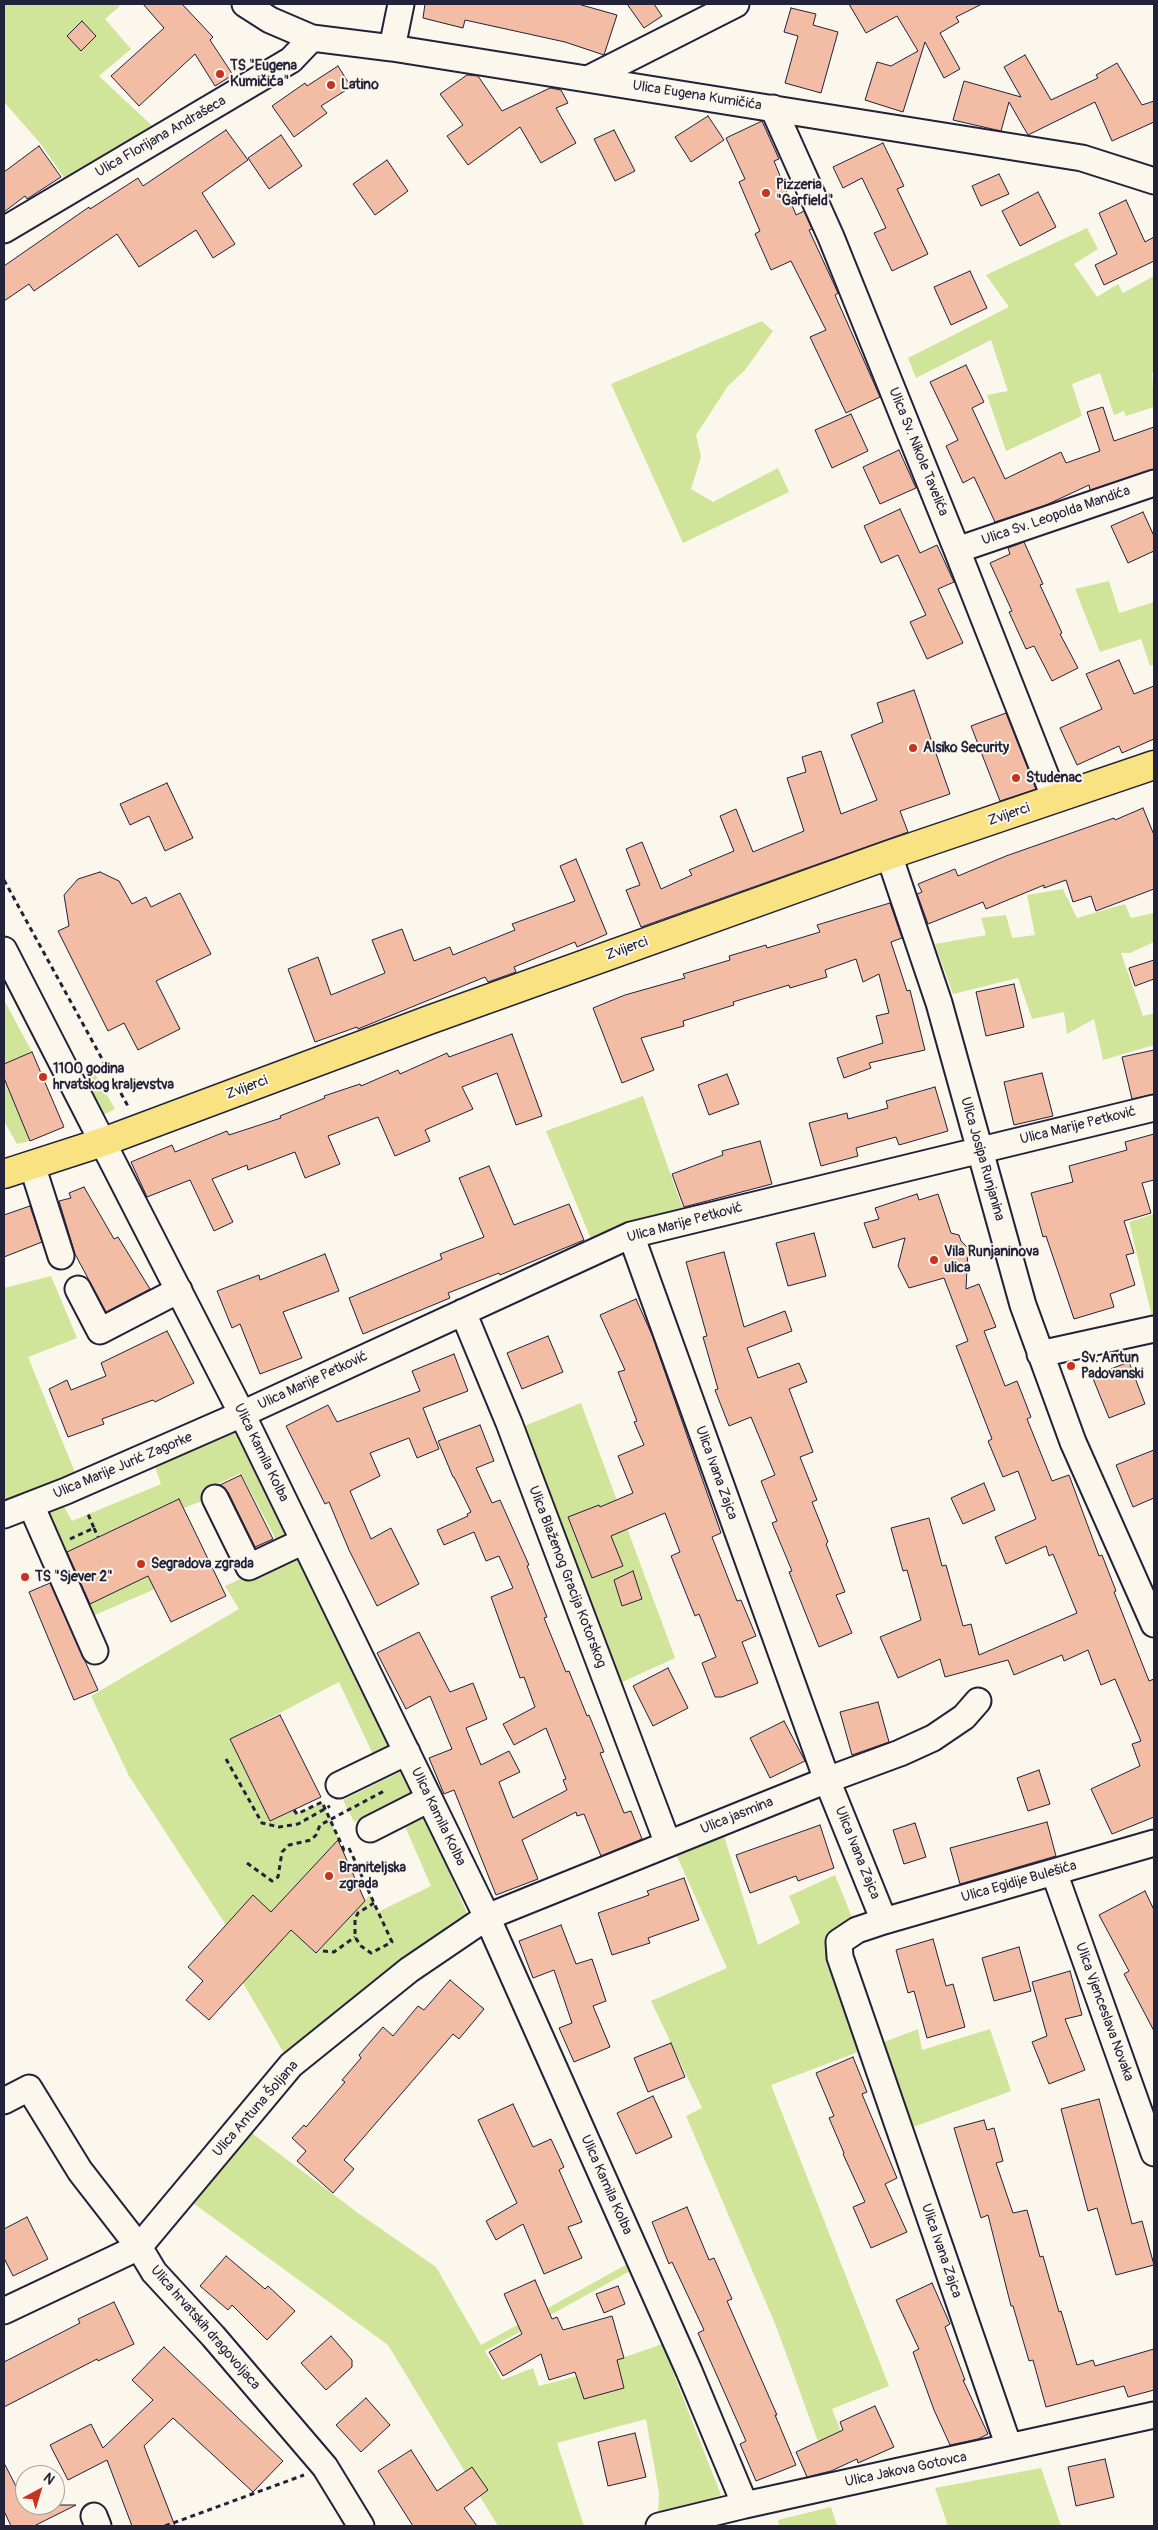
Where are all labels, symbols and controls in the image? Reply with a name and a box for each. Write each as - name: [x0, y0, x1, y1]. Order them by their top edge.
- place label: TS "Eugena Kumičića": [230, 58, 297, 90]
- marker: TS "Eugena Kumičića": [214, 68, 226, 80]
- place label: Latino: [341, 77, 379, 93]
- street label: Ulica Eugena Kumičića: [631, 77, 763, 115]
- marker: Latino: [325, 79, 337, 91]
- street label: Ulica Florijana Andrašeca: [93, 93, 229, 181]
- place label: Pizzeria "Garfield": [776, 177, 833, 210]
- marker: Pizzeria "Garfield": [760, 187, 772, 199]
- street label: Ulica Sv. Nikole Tavelića: [885, 385, 951, 519]
- street label: Ulica Sv. Leopolda Mandića: [980, 483, 1132, 549]
- place label: Alsiko Security: [923, 740, 1009, 756]
- marker: Alsiko Security: [907, 742, 919, 754]
- place label: Studenac: [1026, 770, 1082, 786]
- marker: Studenac: [1010, 772, 1022, 784]
- street label: Zvijerci: [986, 800, 1032, 830]
- street label: Zvijerci: [604, 934, 650, 964]
- place label: 1100 godina hrvatskog kraljevstva: [53, 1061, 174, 1094]
- marker: 1100 godina hrvatskog kraljevstva: [37, 1071, 49, 1083]
- street label: Zvijerci: [224, 1072, 270, 1104]
- street label: Ulica Josipa Runjanina: [956, 1095, 1008, 1223]
- street label: Ulica Marije Petković: [1018, 1103, 1138, 1149]
- street label: Ulica Marije Petković: [625, 1199, 745, 1247]
- place label: Vila Runjaninova ulica: [944, 1244, 1039, 1276]
- marker: Vila Runjaninova ulica: [928, 1254, 940, 1266]
- street label: Ulica Marije Petković: [256, 1348, 370, 1414]
- place label: Sv. Antun Padovanski: [1081, 1350, 1143, 1382]
- marker: Sv. Antun Padovanski: [1065, 1360, 1077, 1372]
- street label: Ulica Kamila Kolba: [230, 1401, 292, 1505]
- street label: Ulica Ivana Zajca: [691, 1424, 741, 1522]
- street label: Ulica Marije Jurić Zagorke: [51, 1429, 195, 1503]
- street label: Ulica Blaženog Gracija Kotorskog: [524, 1484, 610, 1670]
- place label: Segradova zgrada: [151, 1556, 254, 1572]
- marker: Segradova zgrada: [135, 1558, 147, 1570]
- place label: TS "Sjever 2": [35, 1569, 113, 1585]
- marker: TS "Sjever 2": [19, 1571, 31, 1583]
- street label: Ulica Kamila Kolba: [407, 1765, 469, 1869]
- street label: Ulica jasmina: [698, 1794, 776, 1838]
- street label: Ulica Ivana Zajca: [831, 1804, 883, 1902]
- street label: Ulica Egidije Bulešića: [959, 1858, 1079, 1906]
- place label: Braniteljska zgrada: [339, 1860, 406, 1892]
- marker: Braniteljska zgrada: [323, 1870, 335, 1882]
- street label: Ulica Vjenceslava Novaka: [1071, 1941, 1137, 2083]
- street label: Ulica Antuna Šoljana: [210, 2058, 302, 2160]
- street label: Ulica Kamila Kolba: [577, 2133, 635, 2237]
- street label: Ulica Ivana Zajca: [917, 2202, 965, 2300]
- street label: Ulica hrvatskih dragovoljaca: [147, 2263, 263, 2393]
- street label: Ulica Jakova Gotovca: [844, 2449, 968, 2491]
- north arrow: [15, 2465, 65, 2515]
- text: N: [40, 2469, 58, 2488]

